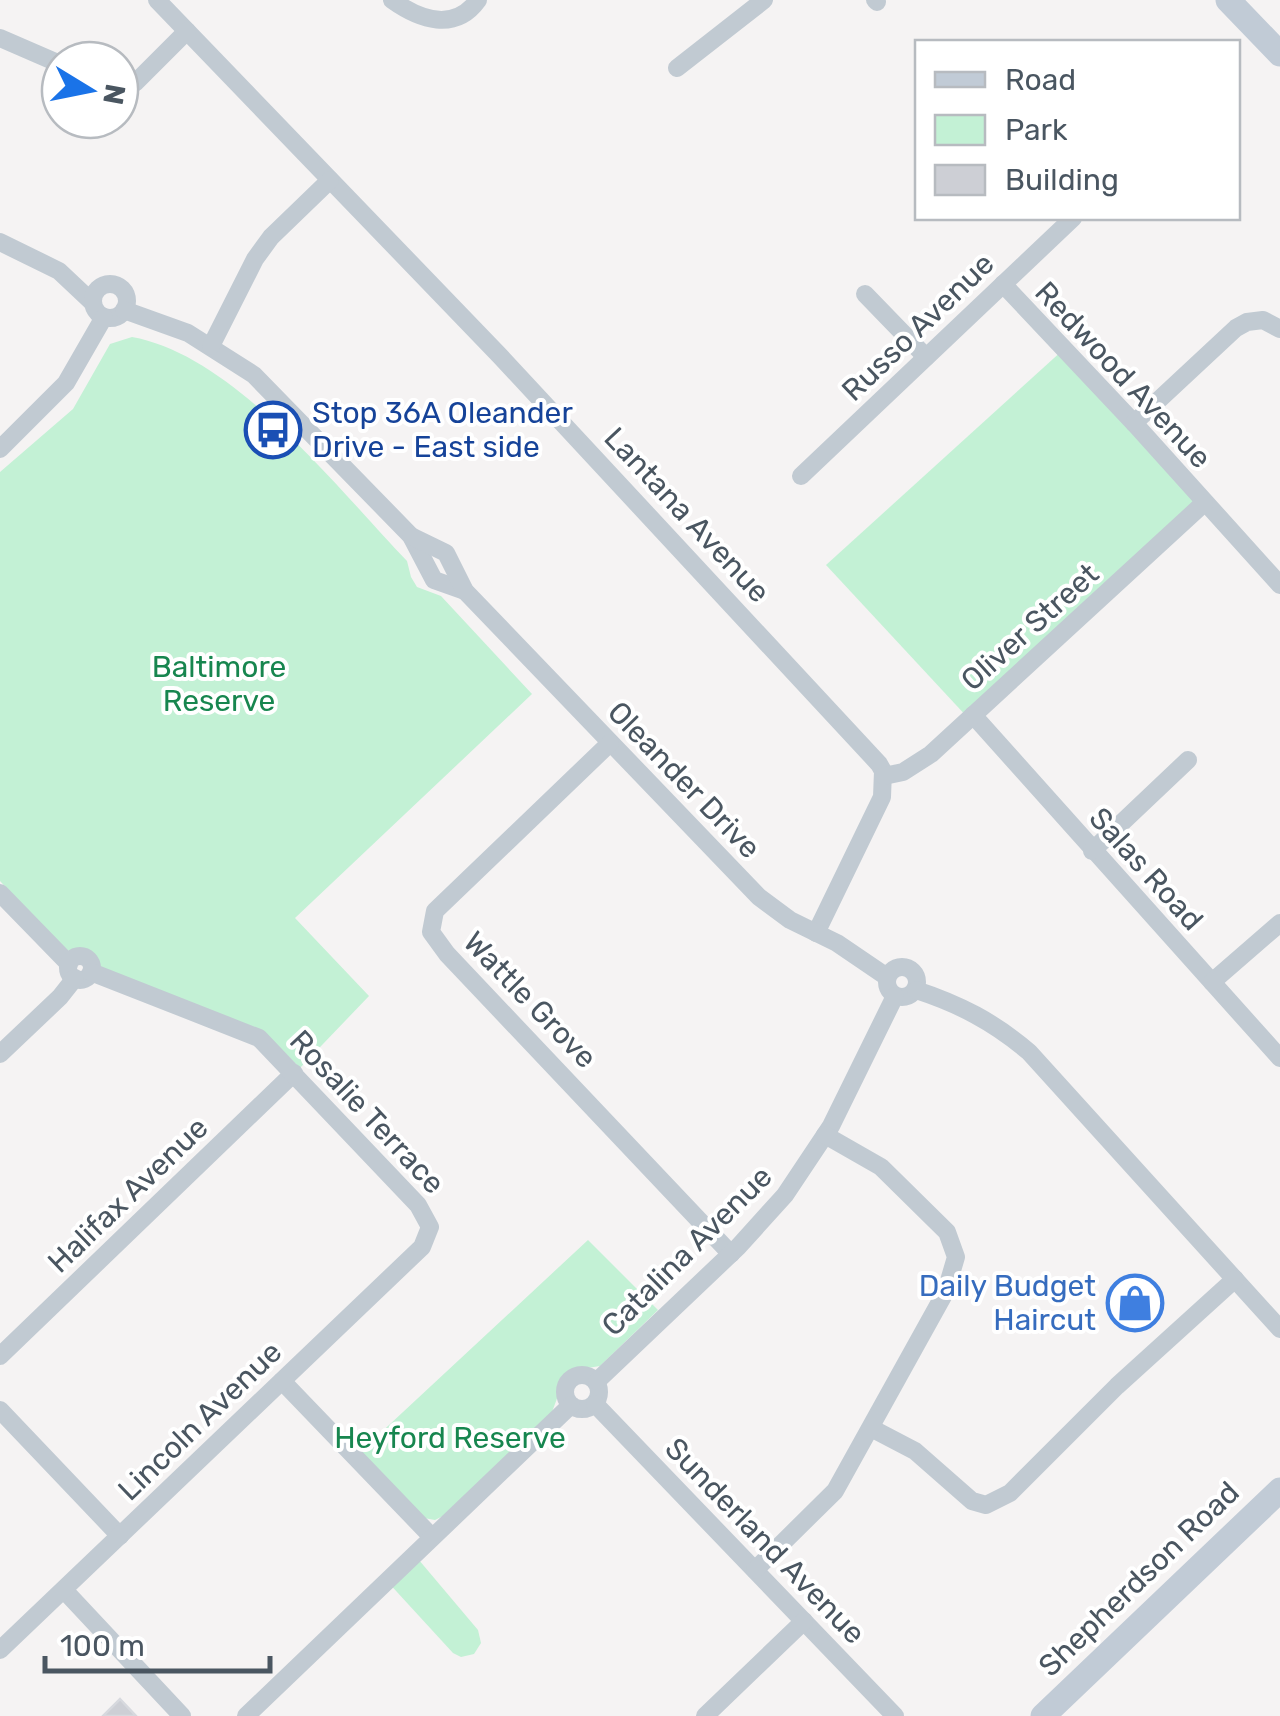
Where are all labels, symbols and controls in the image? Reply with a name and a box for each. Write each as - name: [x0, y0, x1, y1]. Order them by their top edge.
- north arrow: [40, 40, 140, 140]
- legend: [915, 40, 1240, 220]
- text: Road: [1005, 62, 1076, 98]
- text: N: [96, 81, 132, 107]
- text: Park: [1005, 112, 1068, 148]
- text: Building: [1005, 162, 1119, 198]
- street label: Russo Avenue: [835, 246, 1001, 408]
- street label: Redwood Avenue: [1027, 274, 1219, 476]
- place label: Stop 36A Oleander Drive - East side: [312, 395, 573, 465]
- bus stop icon: Stop 36A Oleander Drive - East side: [243, 400, 303, 460]
- street label: Lantana Avenue: [597, 420, 777, 610]
- street label: Oliver Street: [954, 556, 1106, 698]
- park label: Baltimore Reserve: [152, 649, 286, 719]
- street label: Oleander Drive: [600, 694, 768, 866]
- street label: Salas Road: [1081, 800, 1211, 938]
- street label: Wattle Grove: [456, 924, 604, 1076]
- street label: Rosalie Terrace: [282, 1023, 452, 1201]
- street label: Halifax Avenue: [41, 1110, 215, 1280]
- street label: Catalina Avenue: [595, 1159, 779, 1343]
- place label: Daily Budget Haircut: [919, 1268, 1096, 1338]
- shop icon: Daily Budget Haircut: [1105, 1273, 1165, 1333]
- street label: Lincoln Avenue: [111, 1334, 289, 1508]
- park label: Heyford Reserve: [334, 1420, 566, 1456]
- street label: Sunderland Avenue: [657, 1430, 873, 1652]
- street label: Shepherdson Road: [1031, 1474, 1247, 1684]
- scale bar: [45, 1611, 270, 1673]
- text: 100 m: [60, 1628, 145, 1664]

